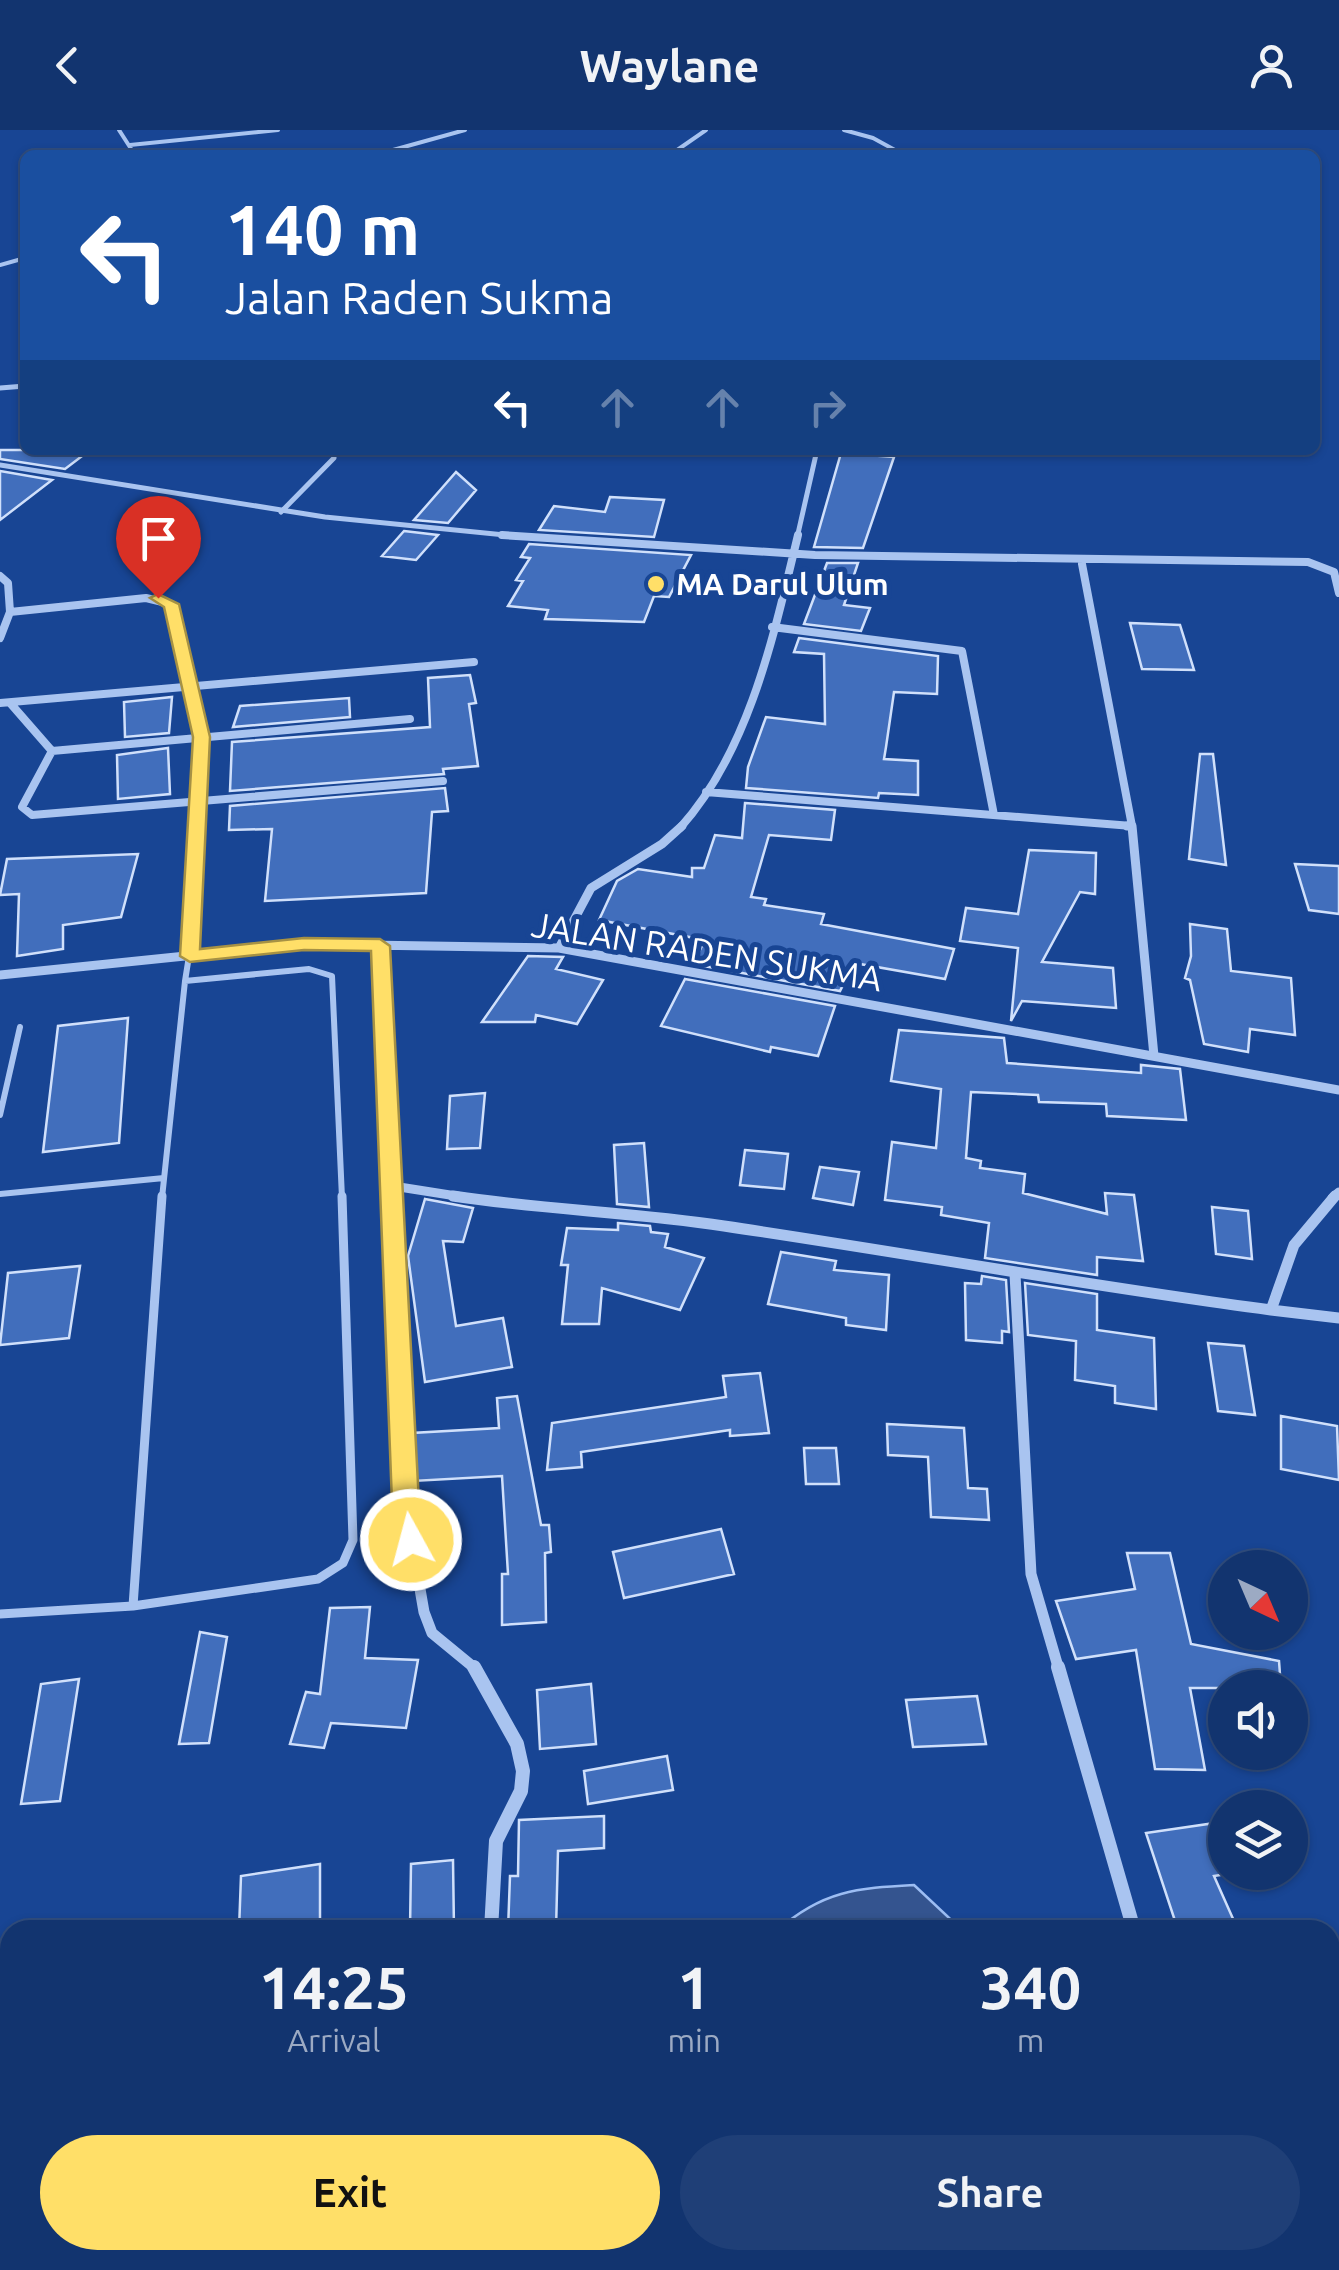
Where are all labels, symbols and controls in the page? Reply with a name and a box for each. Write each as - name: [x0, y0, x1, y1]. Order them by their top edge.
- icon: back: [40, 38, 95, 93]
- icon: person: [1244, 38, 1299, 93]
- text: Waylane: [580, 40, 759, 91]
- icon: left: [60, 190, 190, 320]
- text: 140 m: [225, 190, 420, 268]
- text: Jalan Raden Sukma: [225, 272, 614, 323]
- icon: left: [485, 380, 540, 435]
- icon: ahead: [590, 380, 645, 435]
- icon: ahead: [695, 380, 750, 435]
- icon: right: [800, 380, 855, 435]
- pin: [116, 496, 201, 599]
- icon: arrive: [131, 511, 186, 566]
- place label: MA Darul Ulum: [676, 567, 889, 601]
- marker: MA Darul Ulum: [645, 573, 667, 595]
- street label: JALAN RADEN SUKMA: [529, 904, 885, 998]
- position arrow: [359, 1488, 463, 1592]
- north arrow: [1208, 1550, 1308, 1650]
- map controls: [1208, 1550, 1308, 1890]
- button: sound: [1208, 1670, 1308, 1770]
- button: layers: [1208, 1790, 1308, 1890]
- text: 14:25: [259, 1953, 409, 2020]
- text: 1: [677, 1953, 711, 2020]
- text: 340: [980, 1953, 1081, 2020]
- text: Arrival: [287, 2022, 380, 2058]
- text: min: [667, 2022, 721, 2058]
- text: m: [1017, 2022, 1044, 2058]
- button: Exit: [40, 2135, 660, 2250]
- button: Share: [680, 2135, 1300, 2250]

